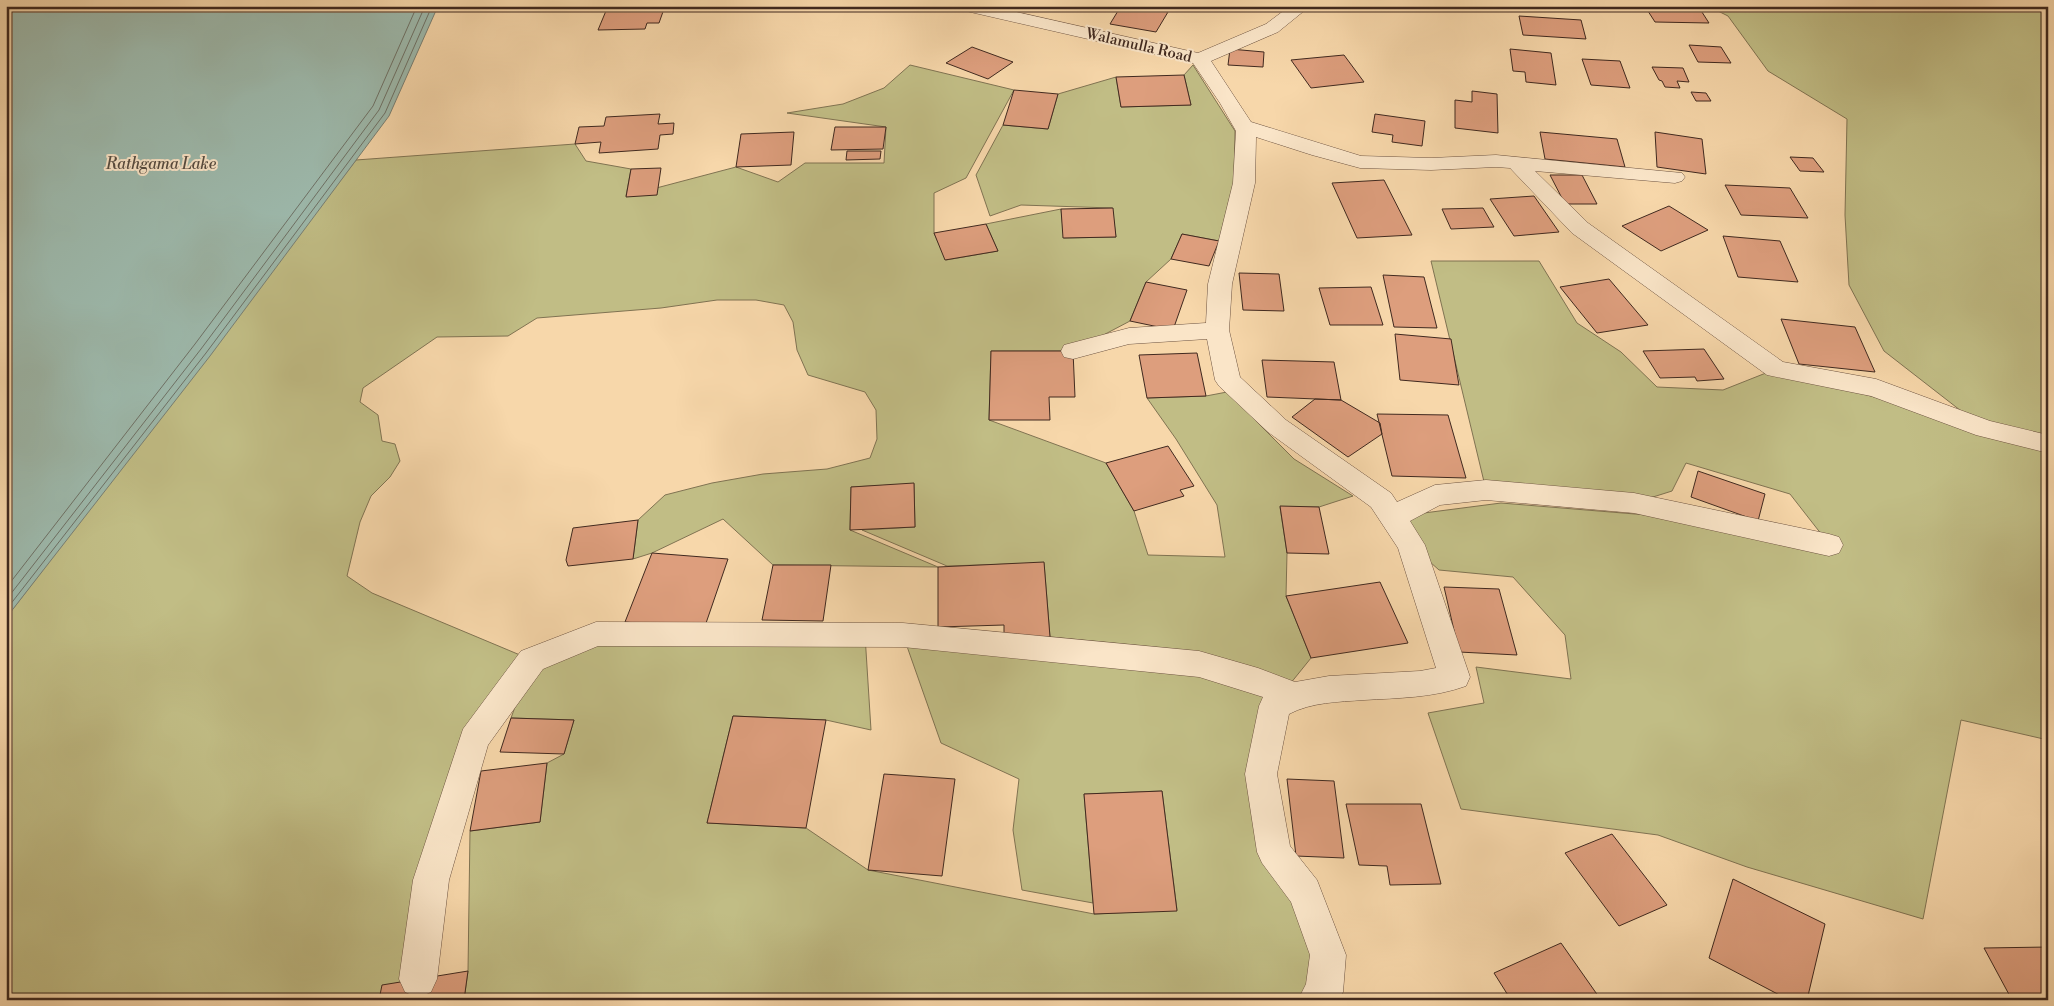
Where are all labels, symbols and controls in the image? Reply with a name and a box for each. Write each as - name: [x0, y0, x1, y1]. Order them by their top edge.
- street label: Walamulla Road: [1083, 24, 1194, 67]
- water label: Rathgama Lake: [105, 154, 217, 174]

